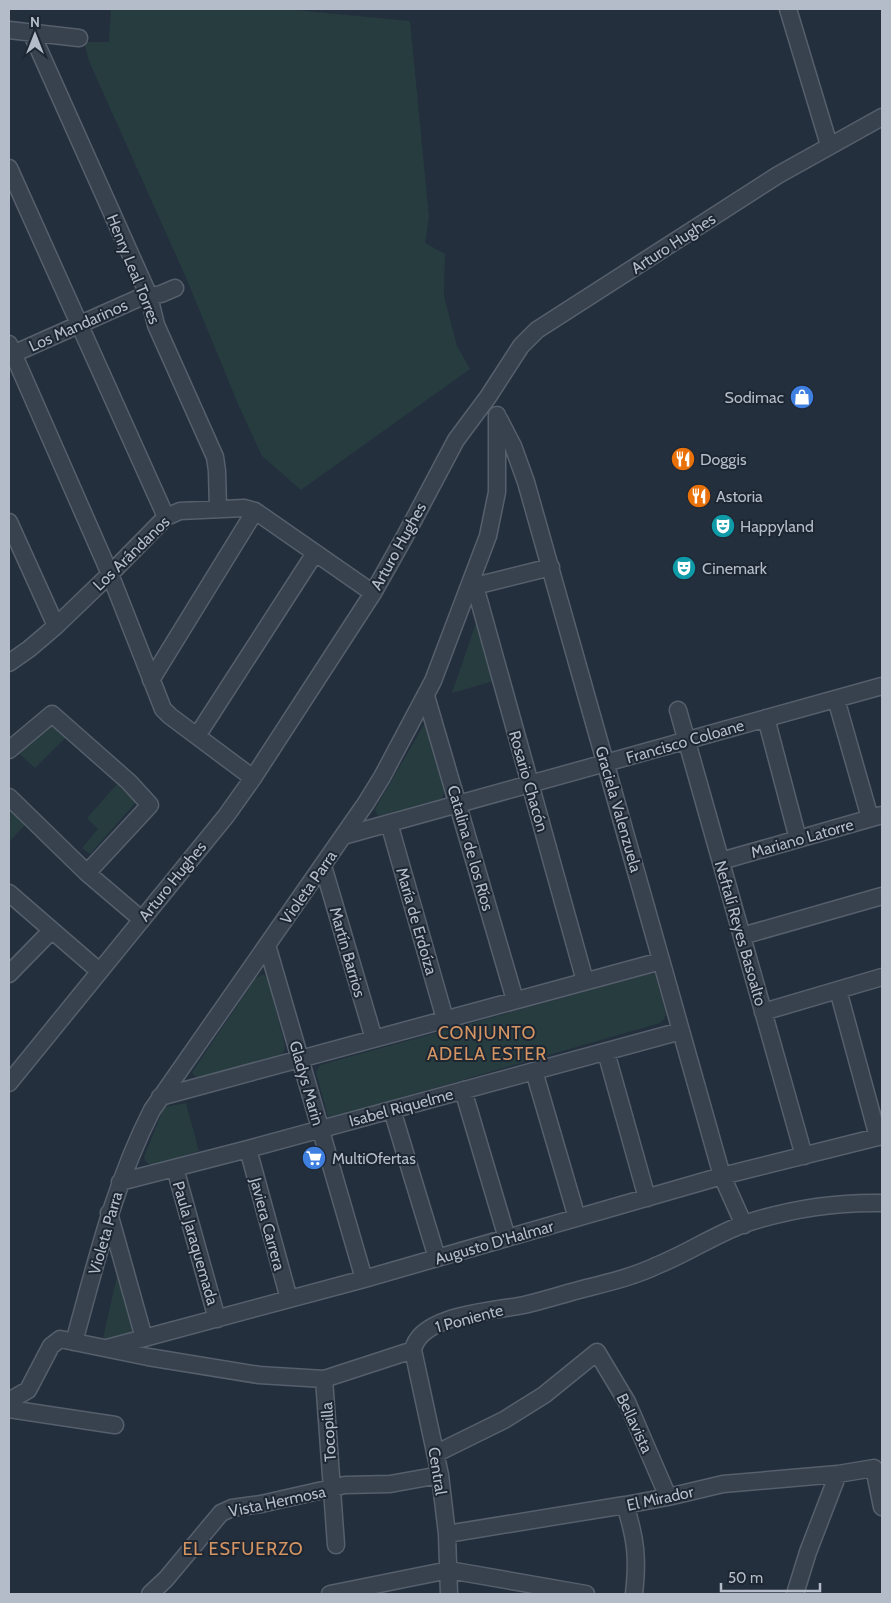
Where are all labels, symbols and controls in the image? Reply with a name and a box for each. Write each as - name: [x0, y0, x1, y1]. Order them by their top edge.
- north arrow: [10, 10, 60, 60]
- text: N: [30, 13, 40, 31]
- street label: Arturo Hughes: [627, 209, 719, 278]
- street label: Henry Leal Torres: [103, 211, 164, 327]
- street label: Los Mandarinos: [26, 295, 131, 356]
- shop icon: Sodimac: [789, 384, 815, 410]
- place label: Sodimac: [725, 388, 784, 407]
- restaurant icon: Doggis: [670, 446, 696, 472]
- place label: Doggis: [700, 450, 747, 469]
- restaurant icon: Astoria: [686, 483, 712, 509]
- place label: Astoria: [716, 487, 763, 506]
- street label: Arturo Hughes: [367, 499, 430, 593]
- street label: Los Arándanos: [89, 512, 174, 595]
- theatre icon: Happyland: [710, 513, 736, 539]
- place label: Happyland: [740, 517, 814, 536]
- theatre icon: Cinemark: [671, 555, 697, 581]
- place label: Cinemark: [702, 559, 768, 578]
- street label: Francisco Coloane: [624, 716, 746, 767]
- street label: Rosario Chacón: [505, 728, 552, 834]
- street label: Graciela Valenzuela: [591, 744, 646, 875]
- street label: Catalina de los Ríos: [444, 783, 498, 913]
- street label: Mariano Latorre: [749, 815, 856, 862]
- street label: Arturo Hughes: [135, 837, 210, 925]
- street label: Violeta Parra: [276, 847, 341, 928]
- street label: Neftalí Reyes Basoalto: [711, 858, 770, 1008]
- street label: María de Erdoíza: [392, 865, 441, 977]
- street label: Martín Barrios: [326, 905, 370, 1000]
- district label: CONJUNTO ADELA ESTER: [427, 1022, 547, 1065]
- street label: Gladys Marin: [285, 1039, 328, 1128]
- street label: Isabel Riquelme: [347, 1084, 455, 1131]
- supermarket icon: MultiOfertas: [301, 1145, 327, 1171]
- place label: MultiOfertas: [332, 1149, 416, 1168]
- street label: Javiera Carrera: [246, 1175, 289, 1273]
- street label: Paula Jaraquemada: [169, 1179, 222, 1308]
- street label: Violeta Parra: [85, 1189, 126, 1277]
- street label: Augusto D'Halmar: [433, 1216, 557, 1268]
- street label: 1 Poniente: [433, 1300, 505, 1337]
- street label: Bellavista: [612, 1390, 657, 1456]
- street label: Tocopilla: [317, 1401, 340, 1462]
- street label: Central: [424, 1446, 451, 1497]
- street label: Vista Hermosa: [227, 1482, 328, 1521]
- street label: El Mirador: [625, 1482, 696, 1515]
- district label: EL ESFUERZO: [182, 1538, 304, 1560]
- scale bar: [721, 1560, 820, 1592]
- text: 50 m: [728, 1569, 763, 1587]

